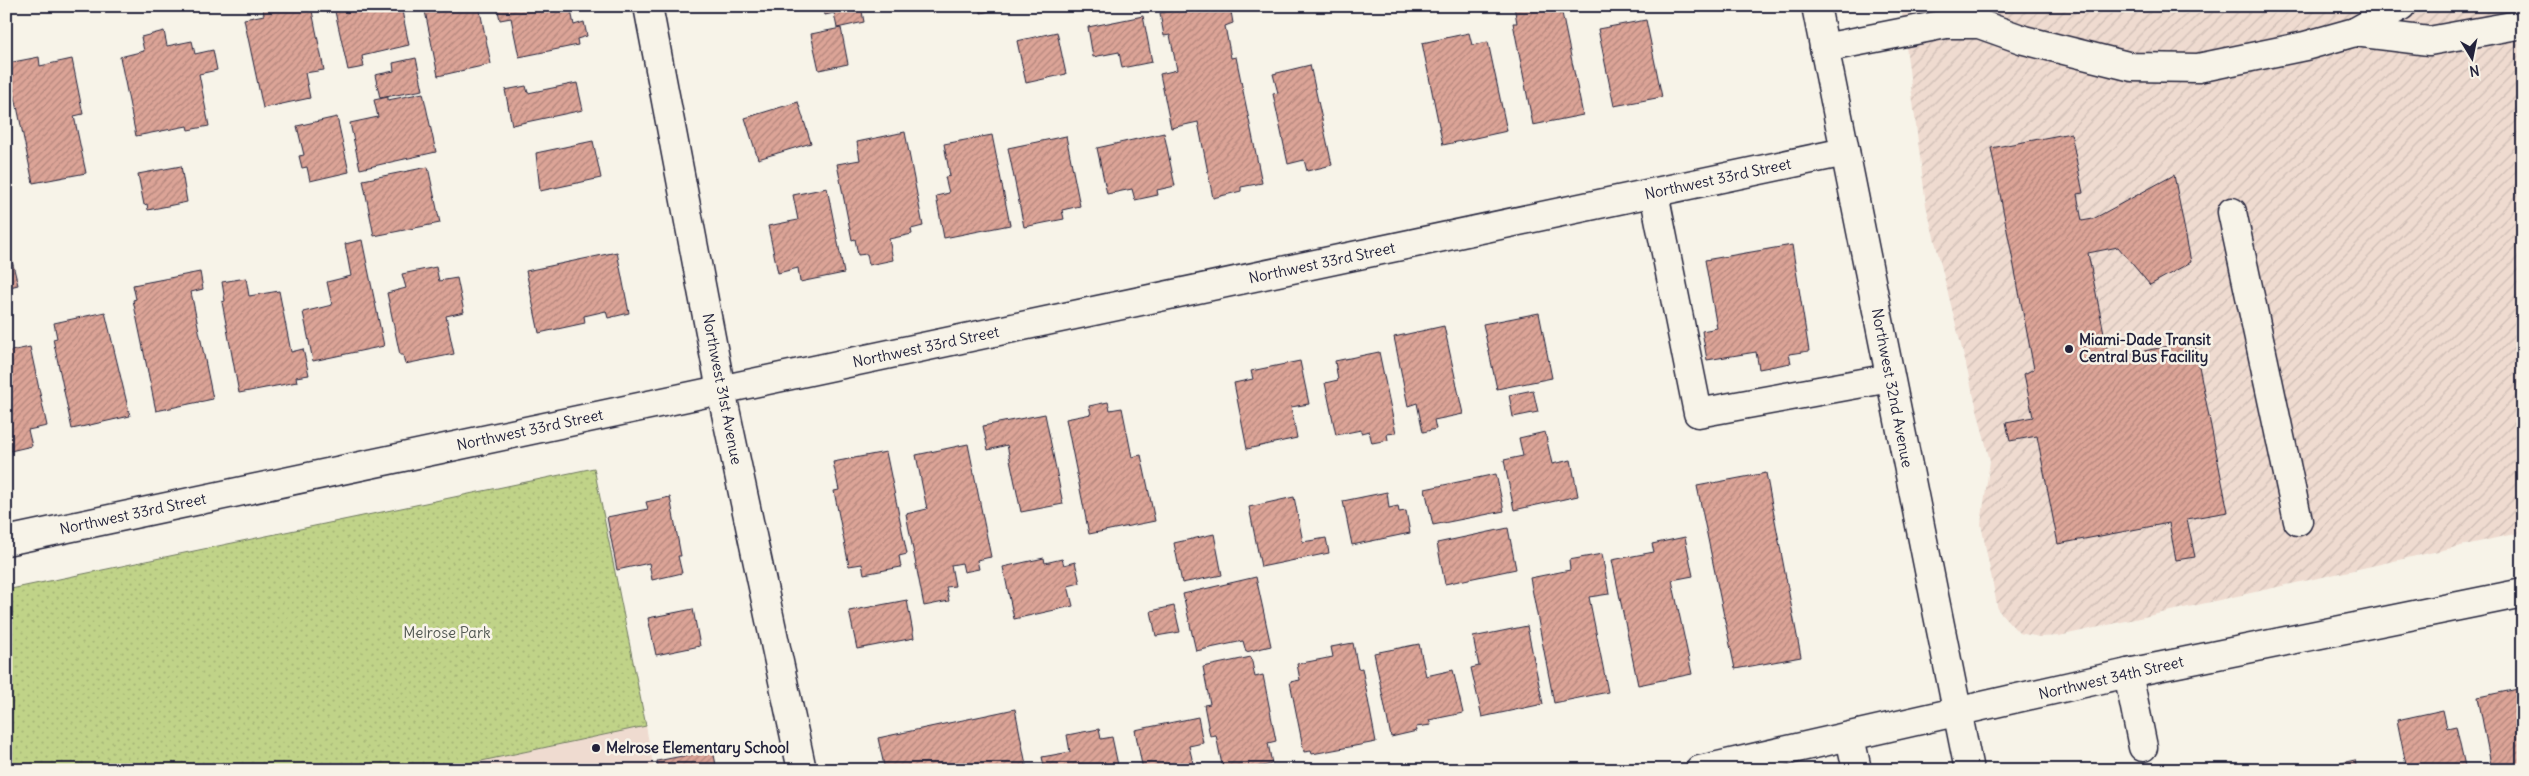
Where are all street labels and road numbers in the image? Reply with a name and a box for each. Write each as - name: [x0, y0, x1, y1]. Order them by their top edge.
- street label: Northwest 33rd Street: [1643, 154, 1793, 203]
- street label: Northwest 33rd Street: [1247, 238, 1397, 287]
- street label: Northwest 32nd Avenue: [1868, 307, 1917, 469]
- street label: Northwest 31st Avenue: [698, 312, 746, 466]
- street label: Northwest 33rd Street: [851, 322, 1001, 371]
- street label: Northwest 33rd Street: [455, 405, 605, 454]
- street label: Northwest 33rd Street: [58, 489, 208, 538]
- street label: Northwest 34th Street: [2037, 652, 2185, 703]

